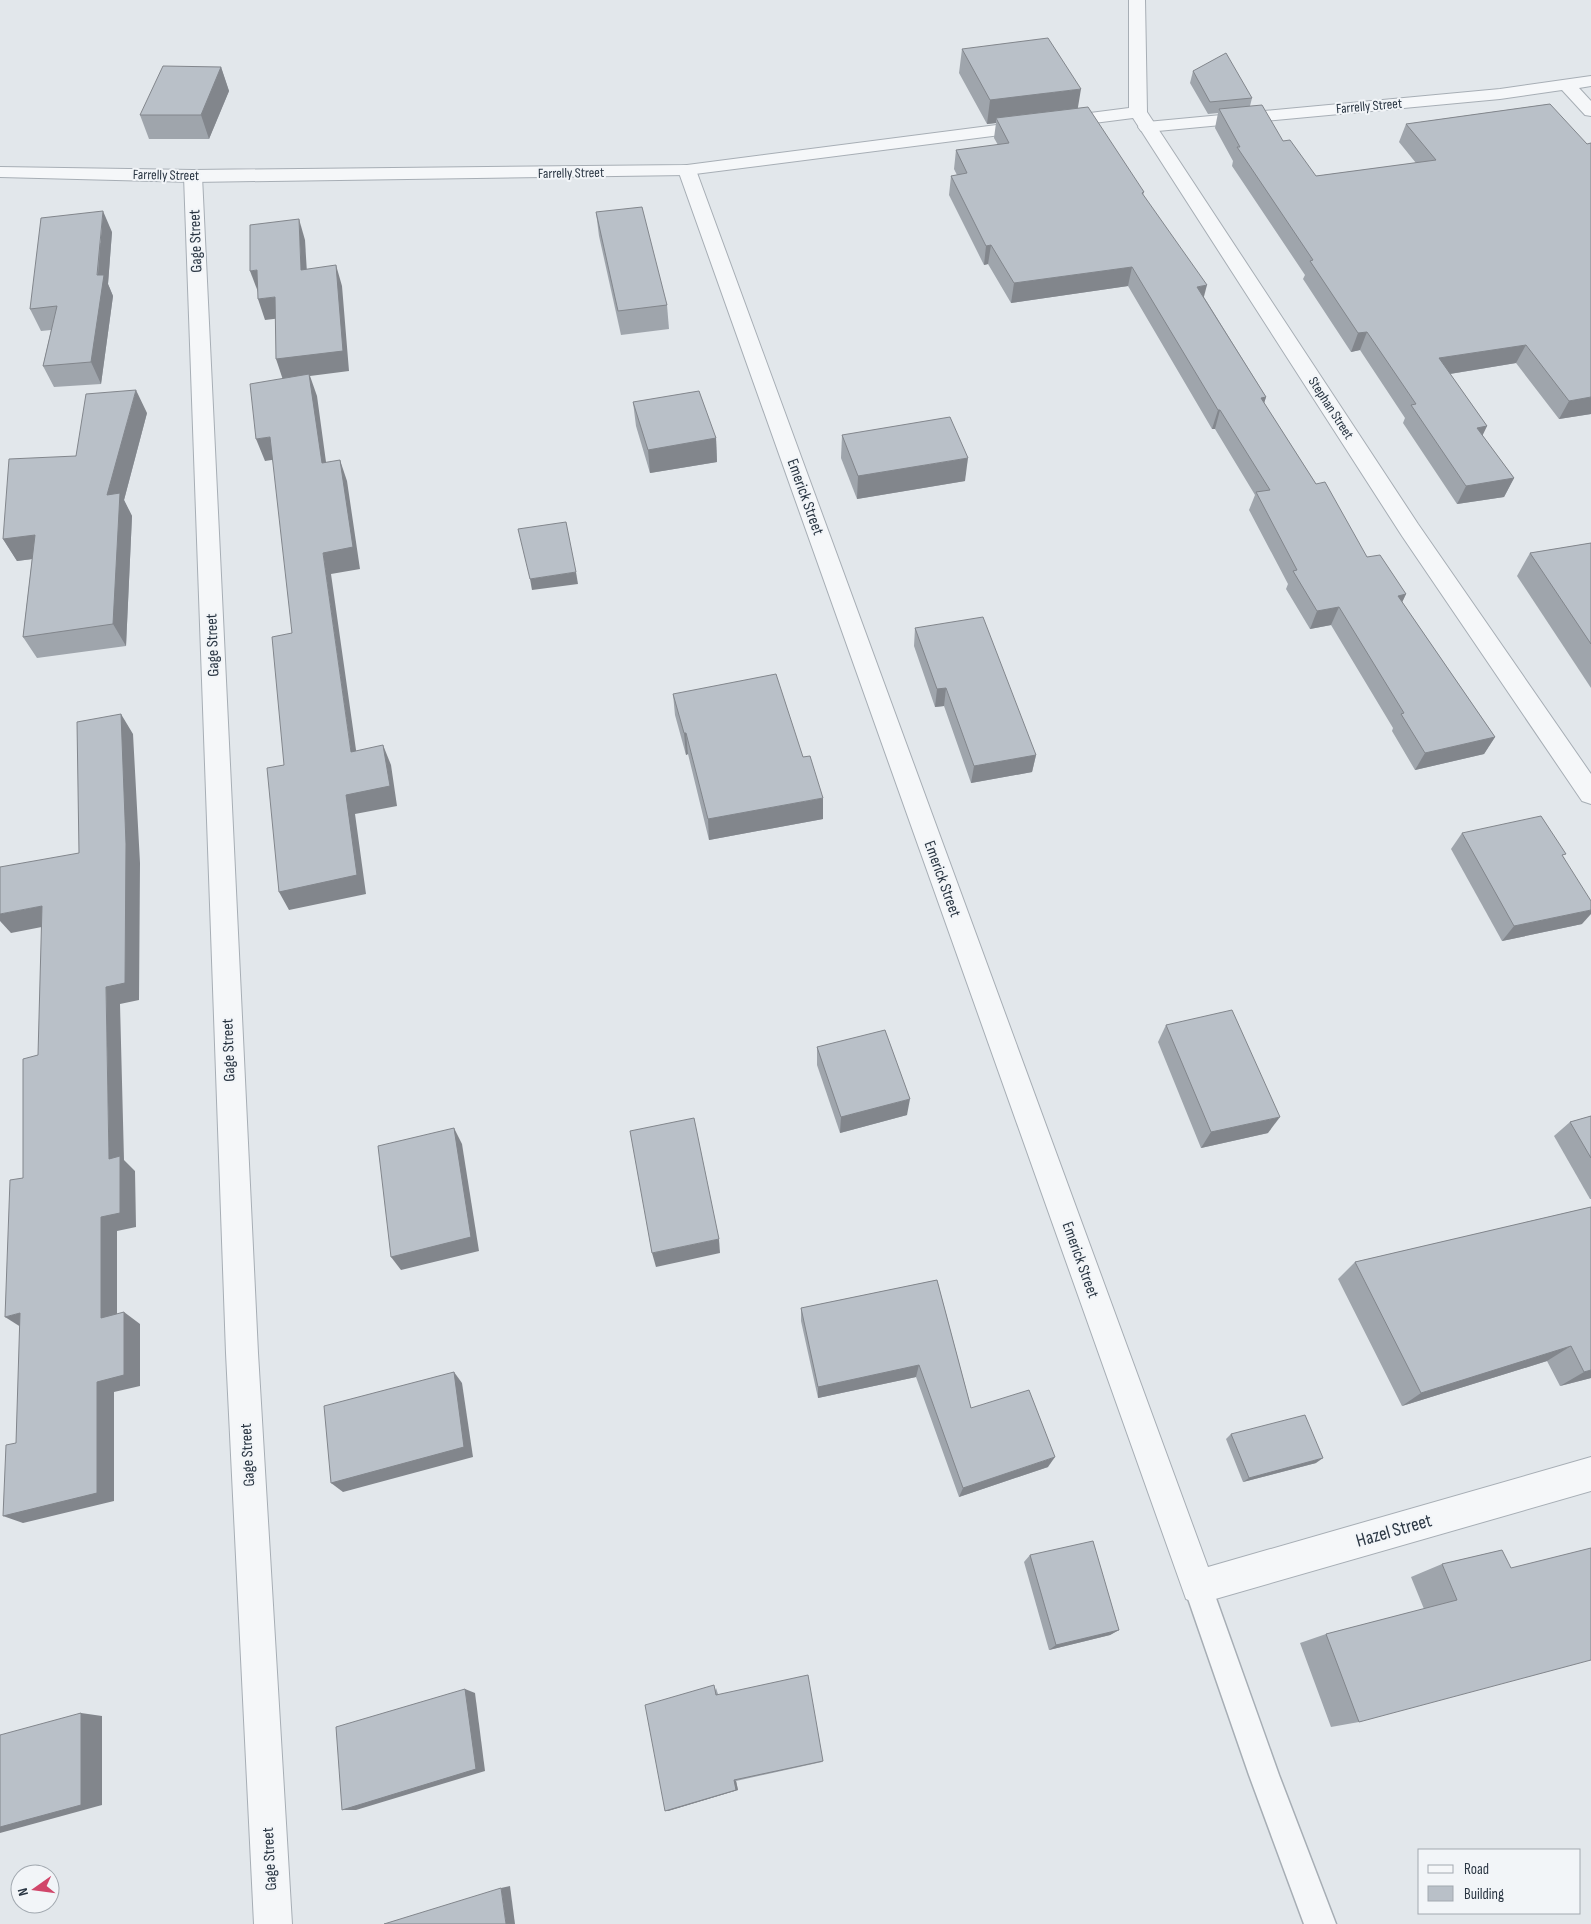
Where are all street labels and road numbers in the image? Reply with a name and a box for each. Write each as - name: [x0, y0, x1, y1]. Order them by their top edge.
- street label: Farrelly Street: [1335, 95, 1403, 117]
- street label: Farrelly Street: [538, 164, 604, 182]
- street label: Farrelly Street: [133, 166, 199, 184]
- street label: Gage Street: [185, 209, 207, 273]
- street label: Stephan Street: [1305, 374, 1357, 442]
- street label: Emerick Street: [782, 456, 828, 538]
- street label: Gage Street: [202, 613, 224, 677]
- street label: Emerick Street: [919, 838, 965, 920]
- street label: Gage Street: [218, 1018, 240, 1082]
- street label: Emerick Street: [1057, 1219, 1103, 1301]
- street label: Gage Street: [237, 1423, 259, 1487]
- street label: Hazel Street: [1353, 1509, 1435, 1553]
- street label: Gage Street: [259, 1827, 281, 1891]

